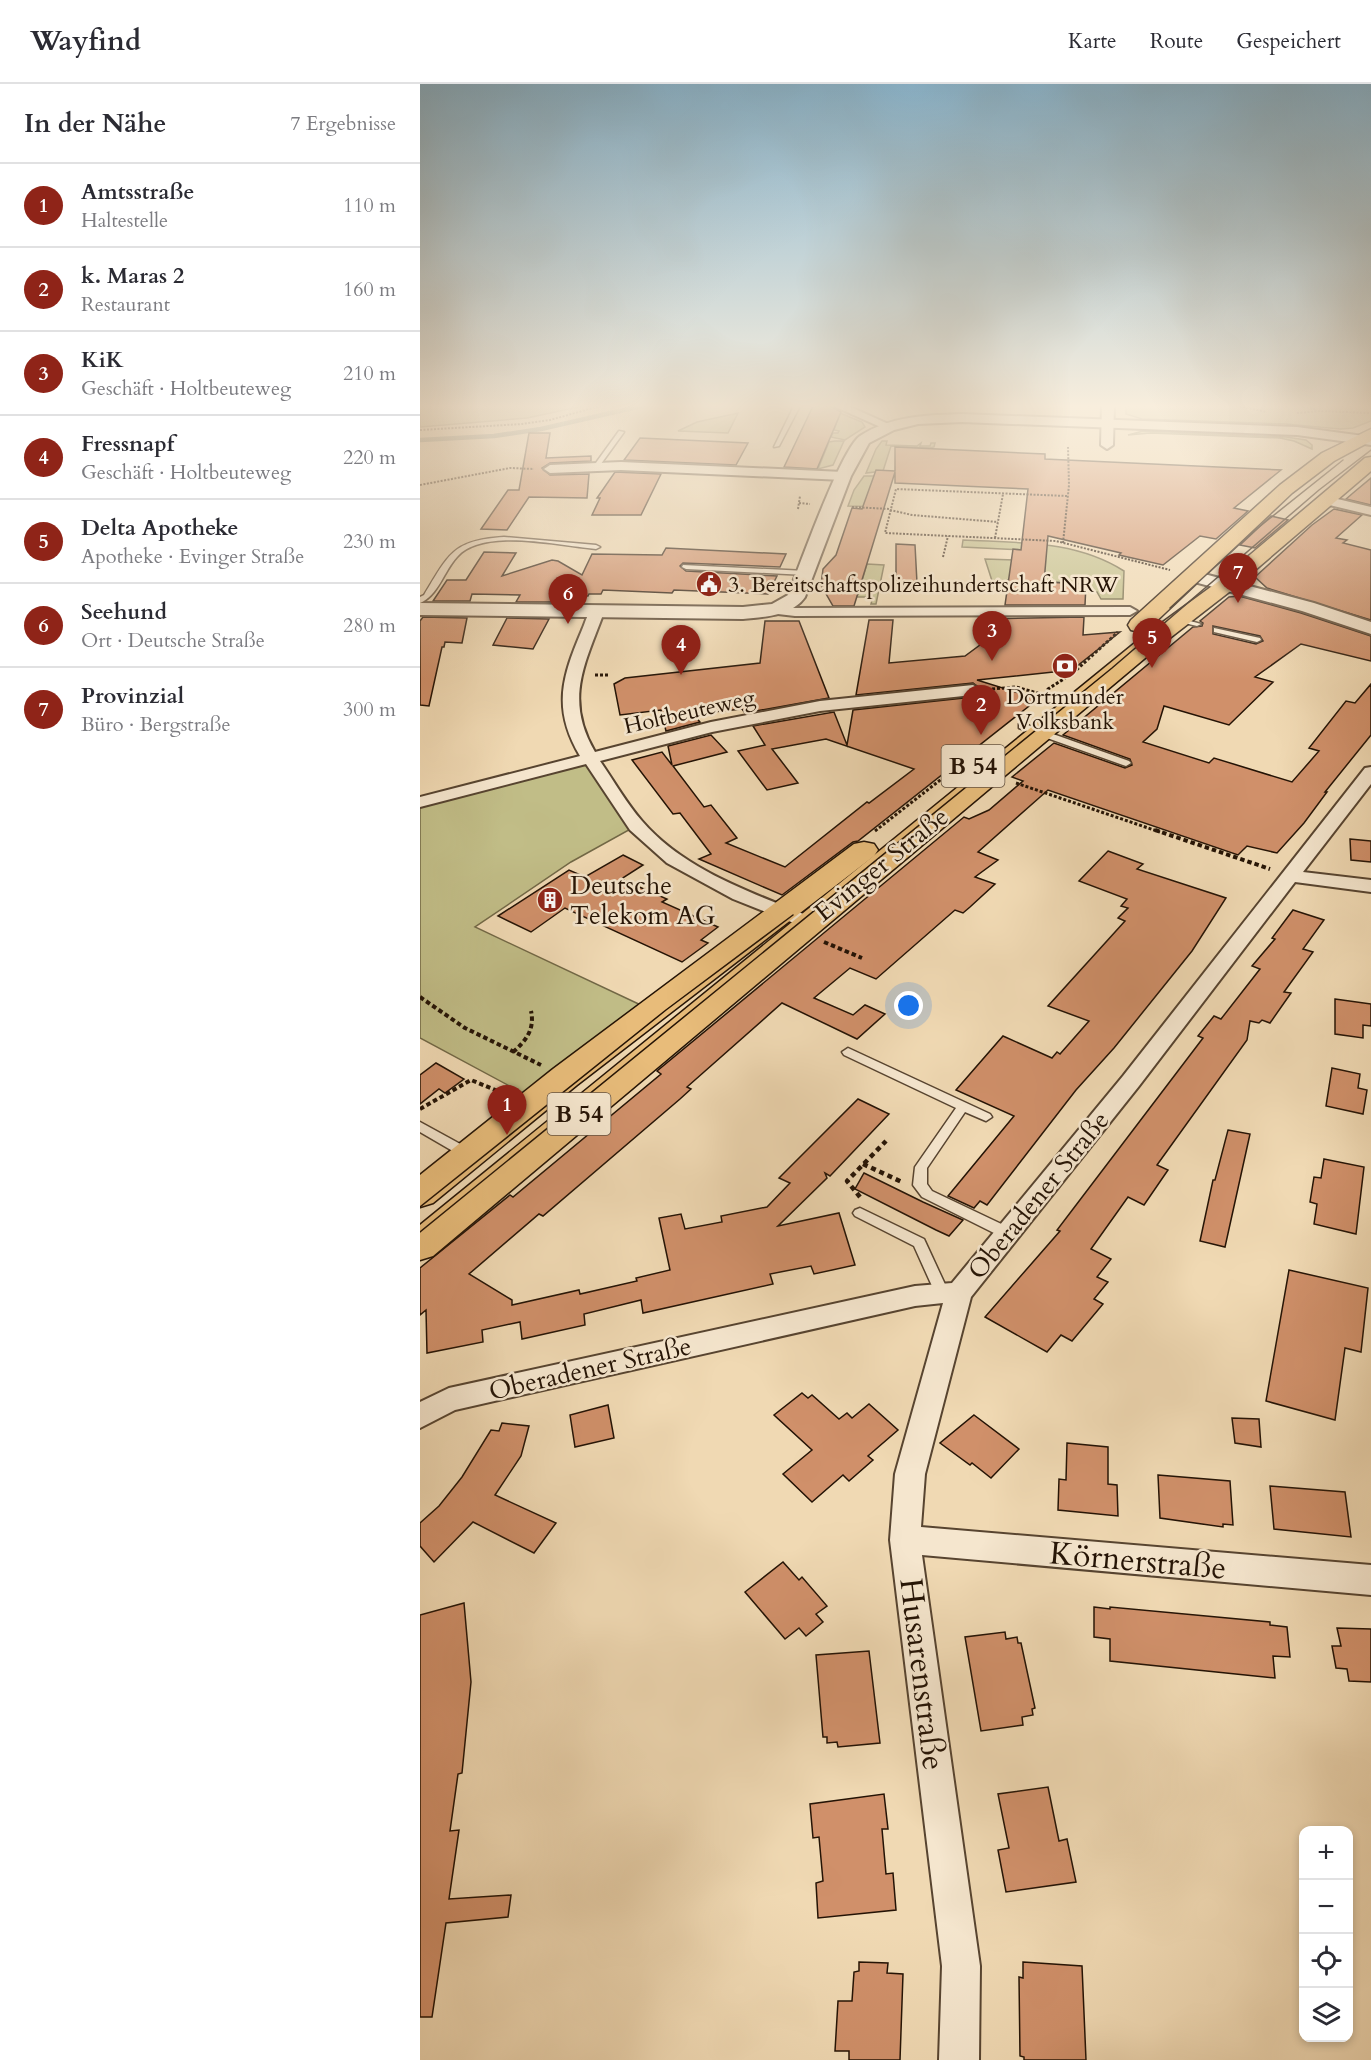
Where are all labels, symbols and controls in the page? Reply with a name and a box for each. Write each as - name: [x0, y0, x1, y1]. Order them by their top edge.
- text: Wayfind: [30, 22, 141, 60]
- text: Karte: [1068, 27, 1117, 56]
- text: Route: [1150, 27, 1203, 56]
- text: Gespeichert: [1236, 27, 1341, 56]
- text: In der Nähe: [24, 106, 166, 141]
- text: 7 Ergebnisse: [290, 110, 396, 137]
- text: Amtsstraße: [81, 177, 194, 207]
- text: 1: [38, 192, 49, 219]
- text: 110 m: [343, 192, 396, 219]
- text: Haltestelle: [81, 207, 168, 234]
- text: k. Maras 2: [81, 261, 184, 291]
- text: 2: [38, 276, 49, 303]
- text: 160 m: [343, 276, 396, 303]
- text: Restaurant: [81, 291, 170, 318]
- text: KiK: [81, 345, 124, 375]
- text: 3: [38, 360, 49, 387]
- text: 210 m: [343, 360, 396, 387]
- text: Geschäft · Holtbeuteweg: [81, 375, 291, 402]
- text: Fressnapf: [81, 429, 174, 459]
- text: 4: [38, 444, 49, 471]
- text: 220 m: [343, 444, 396, 471]
- text: Geschäft · Holtbeuteweg: [81, 459, 291, 486]
- text: Delta Apotheke: [81, 513, 238, 543]
- text: 5: [38, 528, 49, 555]
- text: 230 m: [343, 528, 396, 555]
- text: Apotheke · Evinger Straße: [81, 543, 304, 570]
- pin: 7: [1218, 554, 1258, 603]
- public building icon: 3. Bereitschaftspolizeihundertschaft NRW: [694, 569, 724, 599]
- place label: 3. Bereitschaftspolizeihundertschaft NRW: [728, 570, 1119, 600]
- pin: 6: [548, 574, 588, 624]
- text: Seehund: [81, 597, 167, 627]
- text: 6: [38, 612, 49, 639]
- text: 280 m: [343, 612, 396, 639]
- pin: 3: [972, 612, 1012, 661]
- pin: 5: [1132, 618, 1172, 668]
- pin: 4: [662, 626, 700, 675]
- text: Ort · Deutsche Straße: [81, 627, 265, 654]
- bank icon: Dortmunder Volksbank: [1050, 651, 1080, 681]
- text: Provinzial: [81, 681, 184, 711]
- street label: Holtbeuteweg: [621, 682, 758, 742]
- place label: Dortmunder Volksbank: [1006, 682, 1125, 737]
- pin: 2: [962, 686, 1000, 735]
- text: 7: [38, 696, 49, 723]
- text: 300 m: [343, 696, 396, 723]
- text: Büro · Bergstraße: [81, 711, 231, 738]
- road number: B 54: [942, 745, 1004, 787]
- street label: Evinger Straße: [807, 799, 956, 929]
- place label: Deutsche Telekom AG: [570, 868, 715, 933]
- building icon: Deutsche Telekom AG: [535, 885, 565, 915]
- your location: [894, 991, 923, 1020]
- pin: 1: [488, 1086, 526, 1135]
- road number: B 54: [548, 1093, 610, 1135]
- street label: Oberadener Straße: [960, 1104, 1117, 1287]
- street label: Oberadener Straße: [485, 1328, 695, 1409]
- street label: Körnerstraße: [1048, 1531, 1228, 1591]
- street label: Husarenstraße: [888, 1576, 956, 1773]
- map controls: [1299, 1826, 1353, 2042]
- button: +: [1299, 1826, 1353, 1880]
- button: −: [1299, 1880, 1353, 1934]
- button: locate: [1299, 1934, 1353, 1988]
- button: layers: [1299, 1988, 1353, 2042]

